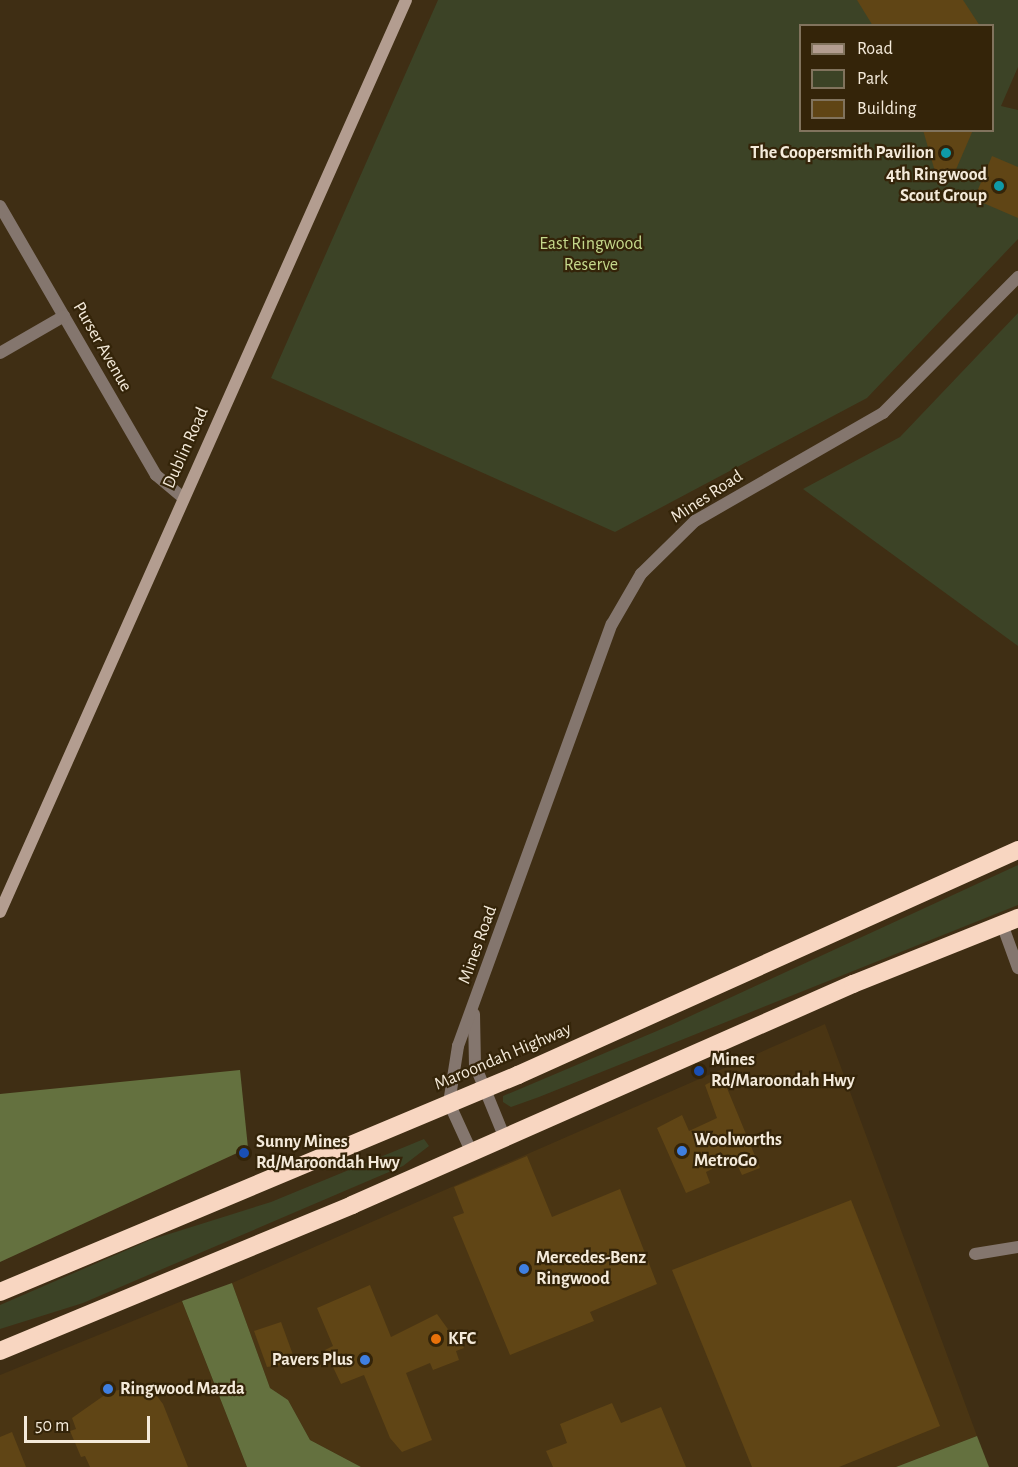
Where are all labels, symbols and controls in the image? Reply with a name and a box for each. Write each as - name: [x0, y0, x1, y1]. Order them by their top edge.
- legend: [799, 24, 994, 132]
- text: Road: [857, 40, 893, 58]
- text: Park: [857, 70, 888, 88]
- text: Building: [857, 100, 916, 118]
- place label: The Coopersmith Pavilion: [750, 142, 934, 164]
- marker: The Coopersmith Pavilion: [939, 146, 953, 160]
- place label: 4th Ringwood Scout Group: [886, 165, 987, 207]
- marker: 4th Ringwood Scout Group: [992, 179, 1006, 193]
- park label: East Ringwood Reserve: [539, 234, 643, 276]
- street label: Purser Avenue: [68, 298, 136, 396]
- street label: Dublin Road: [158, 404, 214, 492]
- street label: Mines Road: [667, 466, 747, 528]
- street label: Mines Road: [454, 903, 502, 987]
- street label: Maroondah Highway: [431, 1018, 575, 1096]
- place label: Mines Rd/Maroondah Hwy: [711, 1050, 855, 1092]
- marker: Mines Rd/Maroondah Hwy: [692, 1064, 706, 1078]
- place label: Woolworths MetroGo: [694, 1130, 782, 1172]
- place label: Sunny Mines Rd/Maroondah Hwy: [256, 1132, 400, 1174]
- marker: Woolworths MetroGo: [675, 1144, 689, 1158]
- marker: Sunny Mines Rd/Maroondah Hwy: [237, 1146, 251, 1160]
- place label: Mercedes-Benz Ringwood: [536, 1248, 646, 1290]
- marker: Mercedes-Benz Ringwood: [517, 1262, 531, 1276]
- place label: KFC: [448, 1328, 476, 1350]
- marker: KFC: [429, 1332, 443, 1346]
- place label: Pavers Plus: [272, 1349, 353, 1371]
- marker: Pavers Plus: [358, 1353, 372, 1367]
- place label: Ringwood Mazda: [120, 1378, 245, 1400]
- marker: Ringwood Mazda: [101, 1382, 115, 1396]
- scale bar: [27, 1404, 153, 1442]
- text: 50 m: [35, 1417, 69, 1435]

